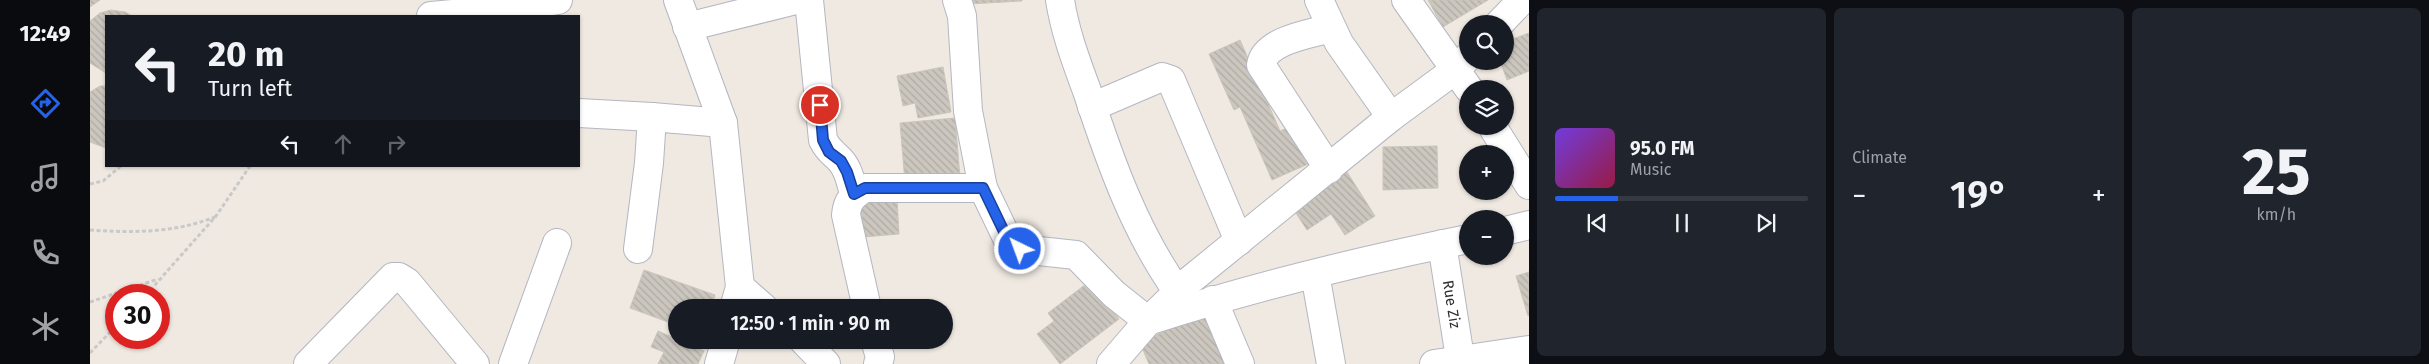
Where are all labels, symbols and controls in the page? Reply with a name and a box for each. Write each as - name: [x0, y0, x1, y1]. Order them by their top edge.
- map controls: [1459, 15, 1514, 265]
- button: search: [1459, 15, 1514, 70]
- text: 12:49: [19, 20, 71, 47]
- text: 20 m: [208, 33, 284, 75]
- icon: left: [125, 35, 190, 100]
- text: Turn left: [208, 75, 292, 102]
- button: layers: [1459, 80, 1514, 135]
- pin: [799, 84, 841, 126]
- icon: directions: [28, 86, 63, 121]
- icon: arrive: [806, 91, 834, 119]
- icon: left: [276, 130, 304, 158]
- icon: ahead: [329, 130, 357, 158]
- icon: right: [382, 130, 410, 158]
- text: 25: [2242, 133, 2311, 211]
- text: 95.0 FM: [1630, 137, 1694, 160]
- button: +: [1459, 145, 1514, 200]
- text: Climate: [1852, 148, 1907, 167]
- icon: music: [28, 160, 63, 195]
- text: Music: [1630, 160, 1671, 179]
- text: 19°: [1950, 172, 2008, 218]
- text: −: [1852, 179, 1866, 212]
- text: +: [2092, 179, 2106, 212]
- text: km/h: [2257, 205, 2296, 224]
- icon: previous: [1583, 209, 1611, 237]
- icon: pause: [1668, 209, 1696, 237]
- icon: next: [1752, 209, 1780, 237]
- button: −: [1459, 210, 1514, 265]
- position arrow: [993, 222, 1045, 274]
- icon: phone: [28, 235, 63, 270]
- street label: Rue Ziz: [1439, 279, 1464, 330]
- speed limit sign: 30: [105, 284, 170, 349]
- icon: climate: [28, 309, 63, 344]
- text: 12:50 · 1 min · 90 m: [731, 312, 890, 335]

